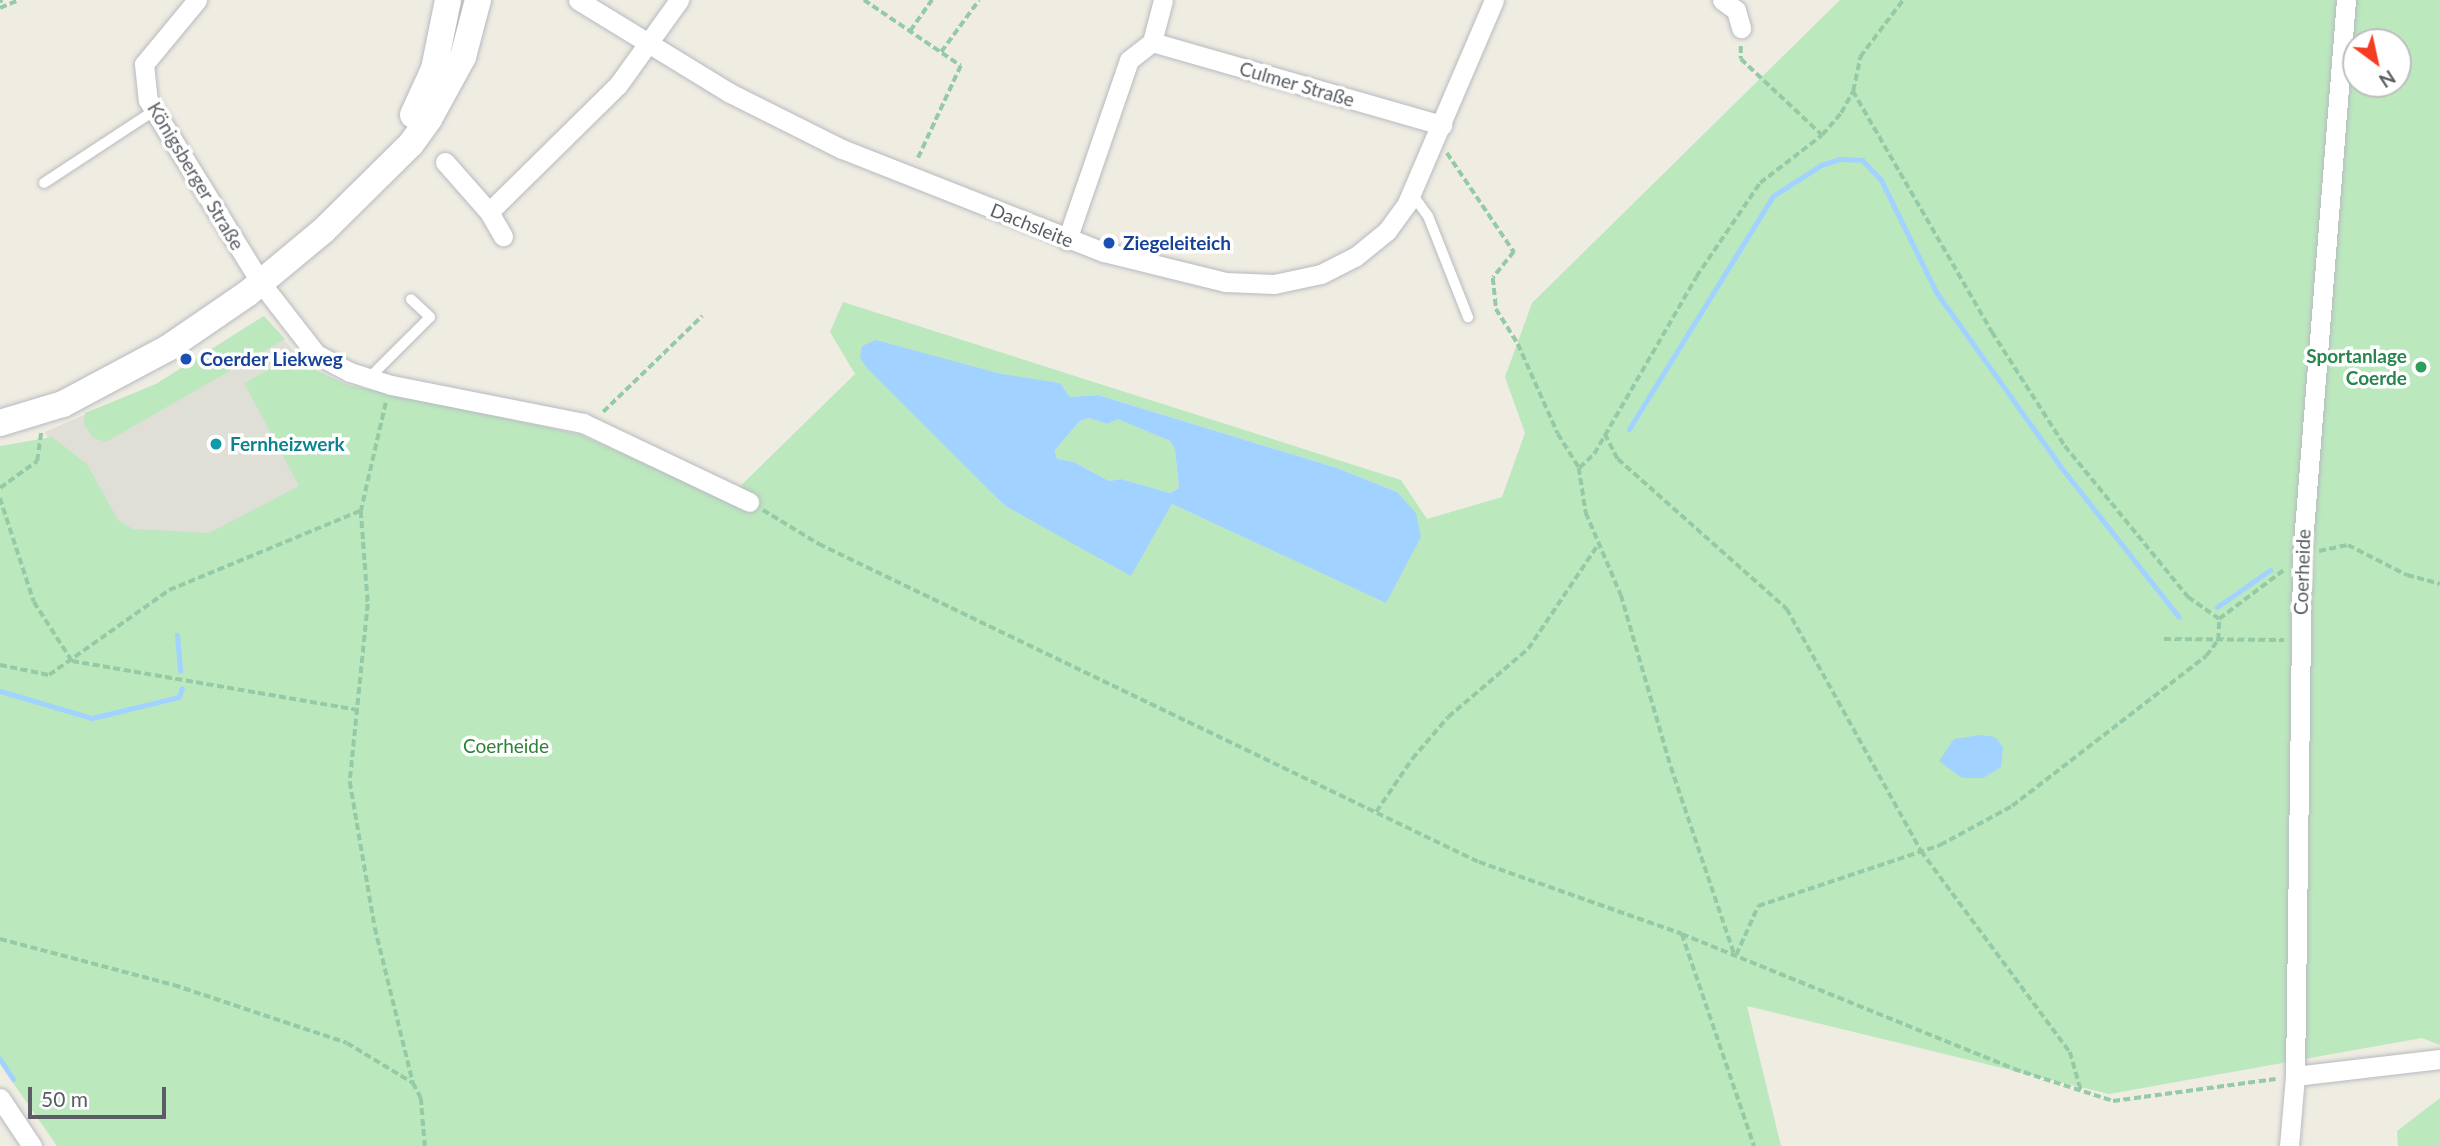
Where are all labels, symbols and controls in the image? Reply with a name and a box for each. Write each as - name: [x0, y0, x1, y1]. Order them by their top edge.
- north arrow: [2342, 28, 2412, 98]
- street label: Culmer Straße: [1237, 57, 1357, 111]
- text: N: [2375, 66, 2400, 93]
- street label: Königsberger Straße: [143, 98, 249, 254]
- street label: Dachsleite: [987, 198, 1077, 252]
- place label: Ziegeleiteich: [1123, 232, 1231, 254]
- marker: Ziegeleiteich: [1101, 235, 1117, 251]
- place label: Sportanlage Coerde: [2306, 345, 2407, 389]
- place label: Coerder Liekweg: [200, 348, 343, 370]
- marker: Coerder Liekweg: [178, 351, 194, 367]
- marker: Sportanlage Coerde: [2413, 359, 2429, 375]
- place label: Fernheizwerk: [230, 433, 345, 455]
- marker: Fernheizwerk: [208, 436, 224, 452]
- street label: Coerheide: [2289, 529, 2315, 615]
- park label: Coerheide: [463, 735, 549, 757]
- scale bar: [32, 1072, 170, 1116]
- text: 50 m: [41, 1086, 88, 1111]

